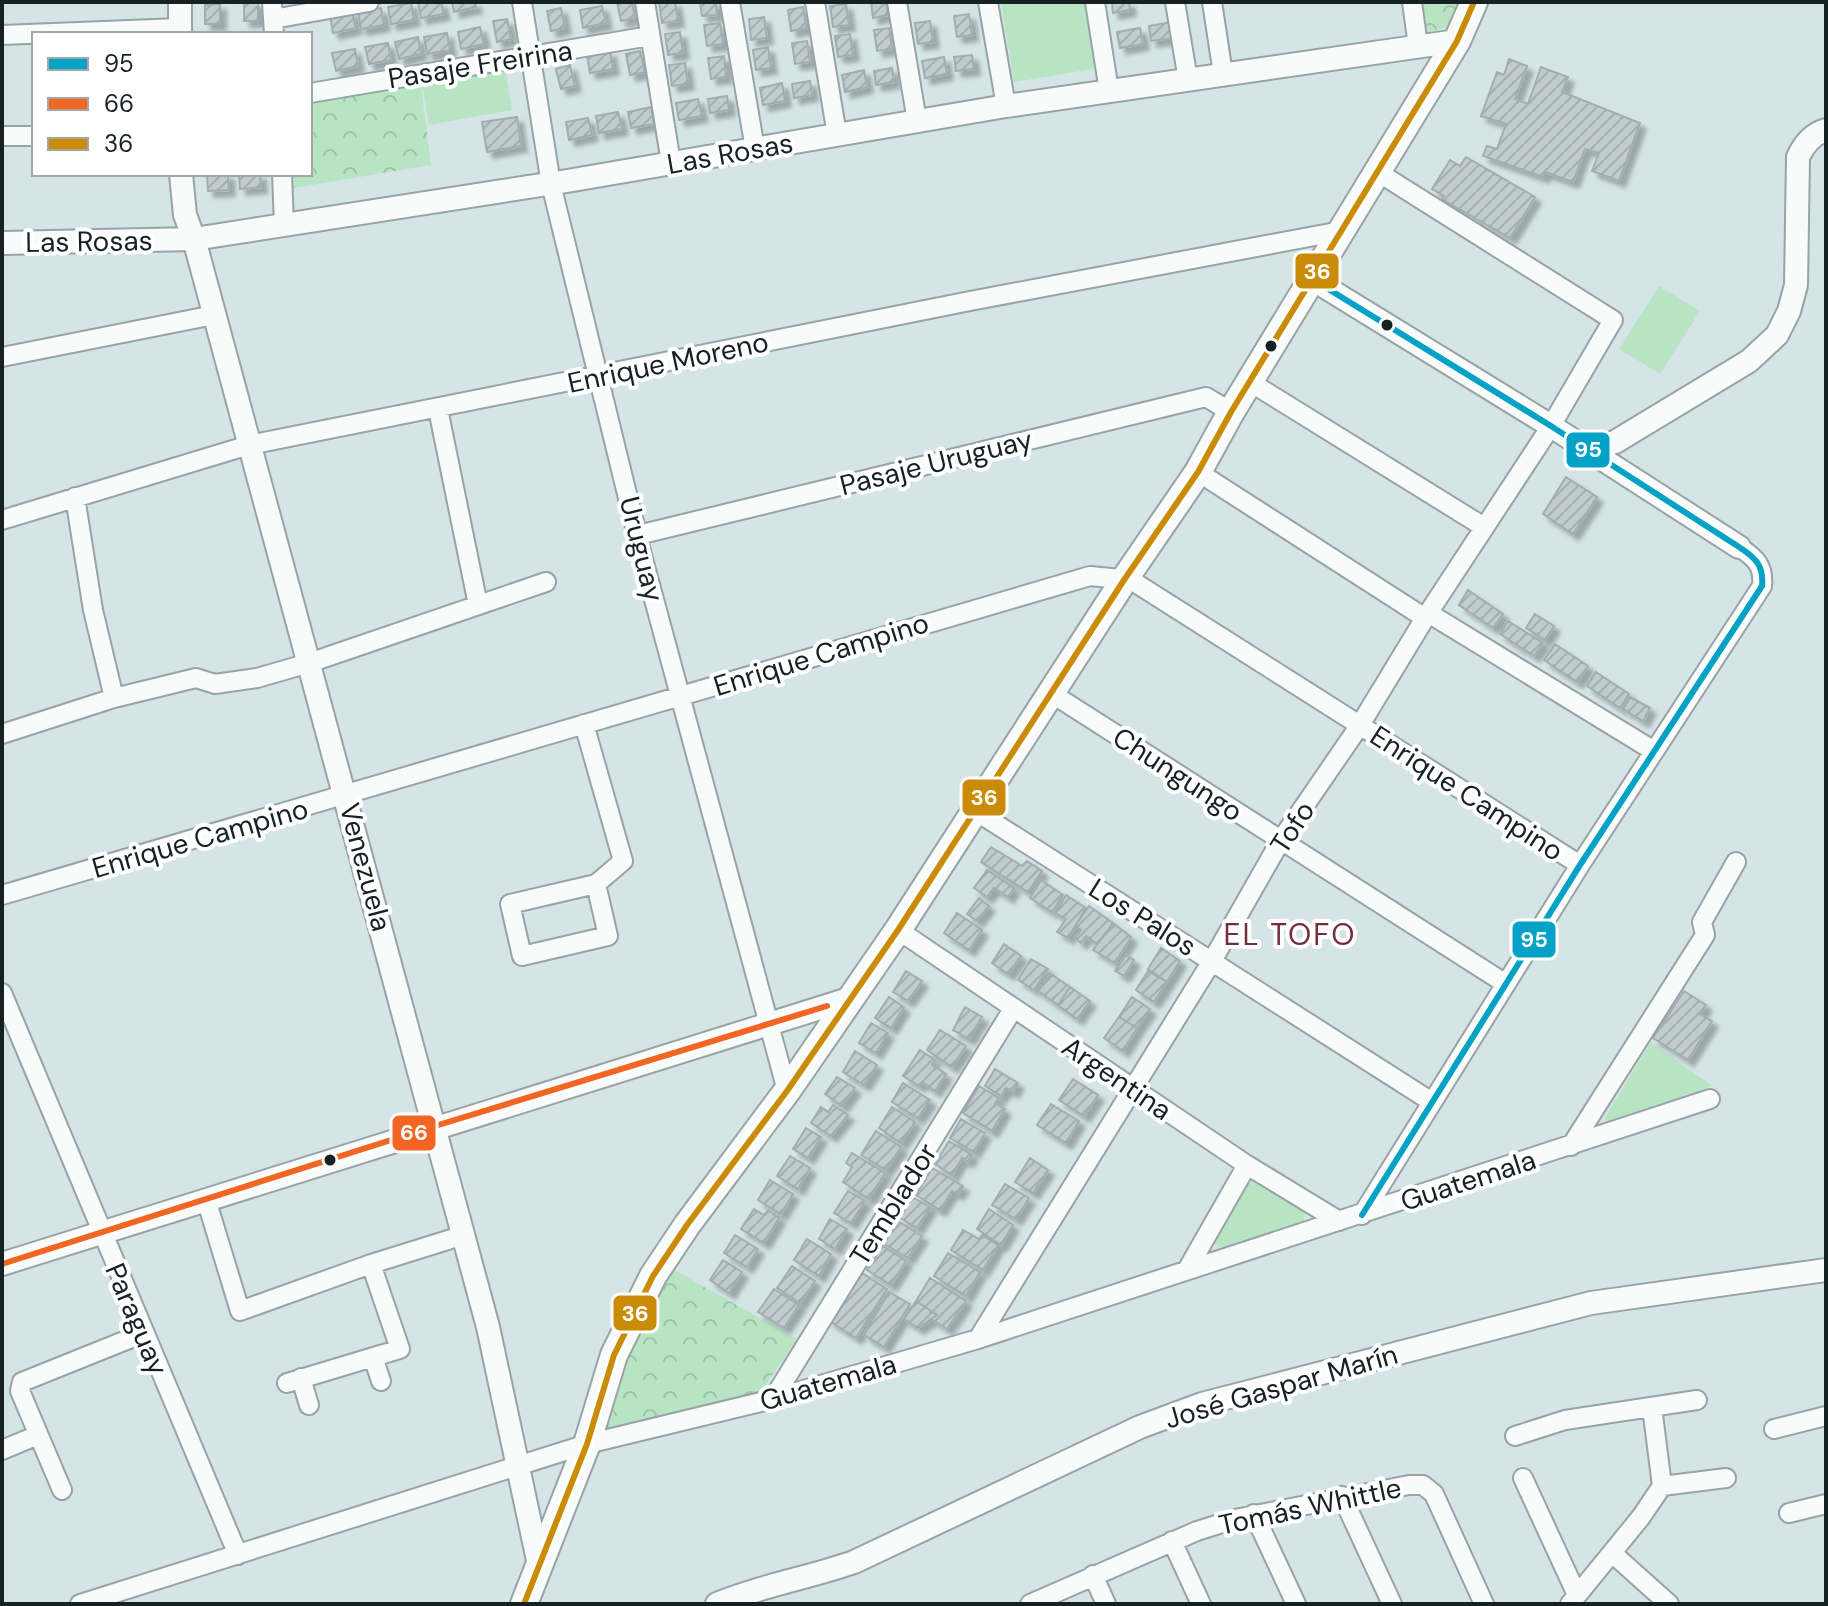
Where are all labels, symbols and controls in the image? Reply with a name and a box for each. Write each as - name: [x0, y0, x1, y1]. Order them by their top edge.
- legend: [32, 32, 312, 176]
- street label: Pasaje Freirina: [385, 32, 575, 97]
- text: 95: [104, 48, 134, 79]
- text: 66: [104, 88, 134, 119]
- street label: Las Rosas: [664, 124, 796, 183]
- text: 36: [104, 128, 133, 159]
- street label: Las Rosas: [25, 222, 153, 261]
- line badge: 36: [1294, 252, 1340, 290]
- text: 36: [1303, 257, 1331, 286]
- unlabelled marker: [1379, 317, 1395, 333]
- street label: Enrique Moreno: [564, 323, 772, 402]
- unlabelled marker: [1263, 338, 1279, 354]
- street label: Pasaje Uruguay: [836, 421, 1036, 504]
- line badge: 95: [1565, 431, 1611, 469]
- text: 95: [1574, 435, 1602, 464]
- street label: Uruguay: [611, 493, 672, 605]
- street label: Enrique Campino: [709, 604, 933, 705]
- street label: Enrique Campino: [1363, 717, 1570, 870]
- street label: Chungungo: [1106, 719, 1250, 830]
- line badge: 36: [961, 778, 1007, 817]
- text: 36: [970, 783, 998, 812]
- street label: Enrique Campino: [88, 790, 312, 887]
- street label: Tofo: [1262, 794, 1323, 861]
- street label: Venezuela: [331, 799, 400, 935]
- street label: Los Palos: [1082, 870, 1203, 965]
- district label: EL TOFO: [1224, 915, 1356, 954]
- line badge: 95: [1511, 920, 1557, 959]
- text: 95: [1520, 925, 1548, 954]
- street label: Argentina: [1055, 1028, 1179, 1129]
- line badge: 66: [391, 1114, 437, 1152]
- text: 66: [400, 1118, 428, 1147]
- street label: Temblador: [841, 1136, 946, 1272]
- street label: Guatemala: [1396, 1141, 1541, 1220]
- unlabelled marker: [322, 1152, 338, 1168]
- street label: Paraguay: [96, 1257, 177, 1381]
- line badge: 36: [612, 1294, 658, 1332]
- text: 36: [621, 1299, 649, 1328]
- street label: José Gaspar Marín: [1160, 1336, 1402, 1437]
- street label: Guatemala: [756, 1345, 901, 1420]
- street label: Tomás Whittle: [1216, 1469, 1405, 1544]

